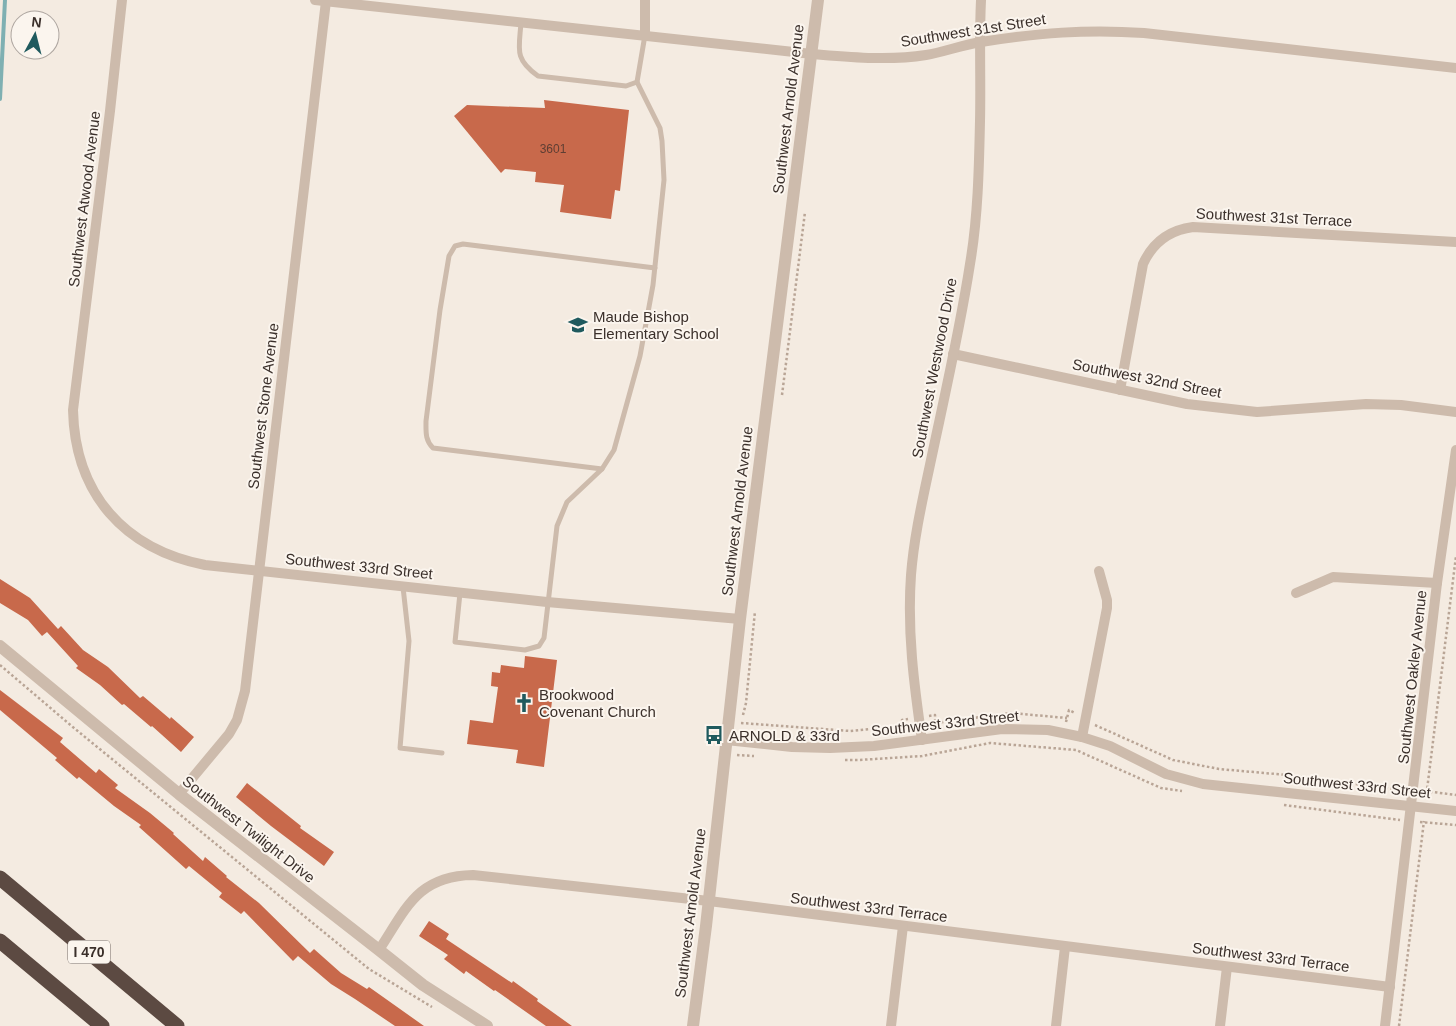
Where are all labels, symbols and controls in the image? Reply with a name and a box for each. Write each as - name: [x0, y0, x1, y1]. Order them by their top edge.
- north arrow: [10, 10, 60, 60]
- street label: Southwest 31st Street: [899, 10, 1048, 50]
- text: N: [31, 14, 43, 31]
- street label: Southwest Arnold Avenue: [769, 23, 807, 195]
- street label: Southwest Atwood Avenue: [65, 110, 103, 288]
- house number: 3601: [540, 142, 567, 156]
- street label: Southwest 31st Terrace: [1195, 204, 1353, 230]
- street label: Southwest Westwood Drive: [908, 276, 960, 460]
- place label: Maude Bishop Elementary School: [593, 308, 719, 342]
- school or university icon: Maude Bishop Elementary School: [567, 314, 589, 336]
- street label: Southwest Stone Avenue: [244, 322, 282, 490]
- street label: Southwest 32nd Street: [1071, 355, 1224, 401]
- street label: Southwest Arnold Avenue: [718, 425, 756, 597]
- street label: Southwest 33rd Street: [284, 550, 435, 582]
- street label: Southwest Oakley Avenue: [1394, 589, 1430, 765]
- place label: Brookwood Covenant Church: [539, 686, 656, 720]
- church icon: Brookwood Covenant Church: [513, 692, 535, 714]
- street label: Southwest 33rd Street: [870, 707, 1021, 739]
- bus stop icon: ARNOLD & 33rd: [703, 724, 725, 746]
- place label: ARNOLD & 33rd: [729, 727, 840, 744]
- street label: Southwest 33rd Street: [1282, 769, 1433, 801]
- street label: Southwest Twilight Drive: [179, 772, 319, 886]
- street label: Southwest Arnold Avenue: [671, 827, 709, 999]
- street label: Southwest 33rd Terrace: [789, 889, 949, 925]
- street label: Southwest 33rd Terrace: [1191, 939, 1351, 975]
- road number: I 470: [68, 940, 110, 964]

